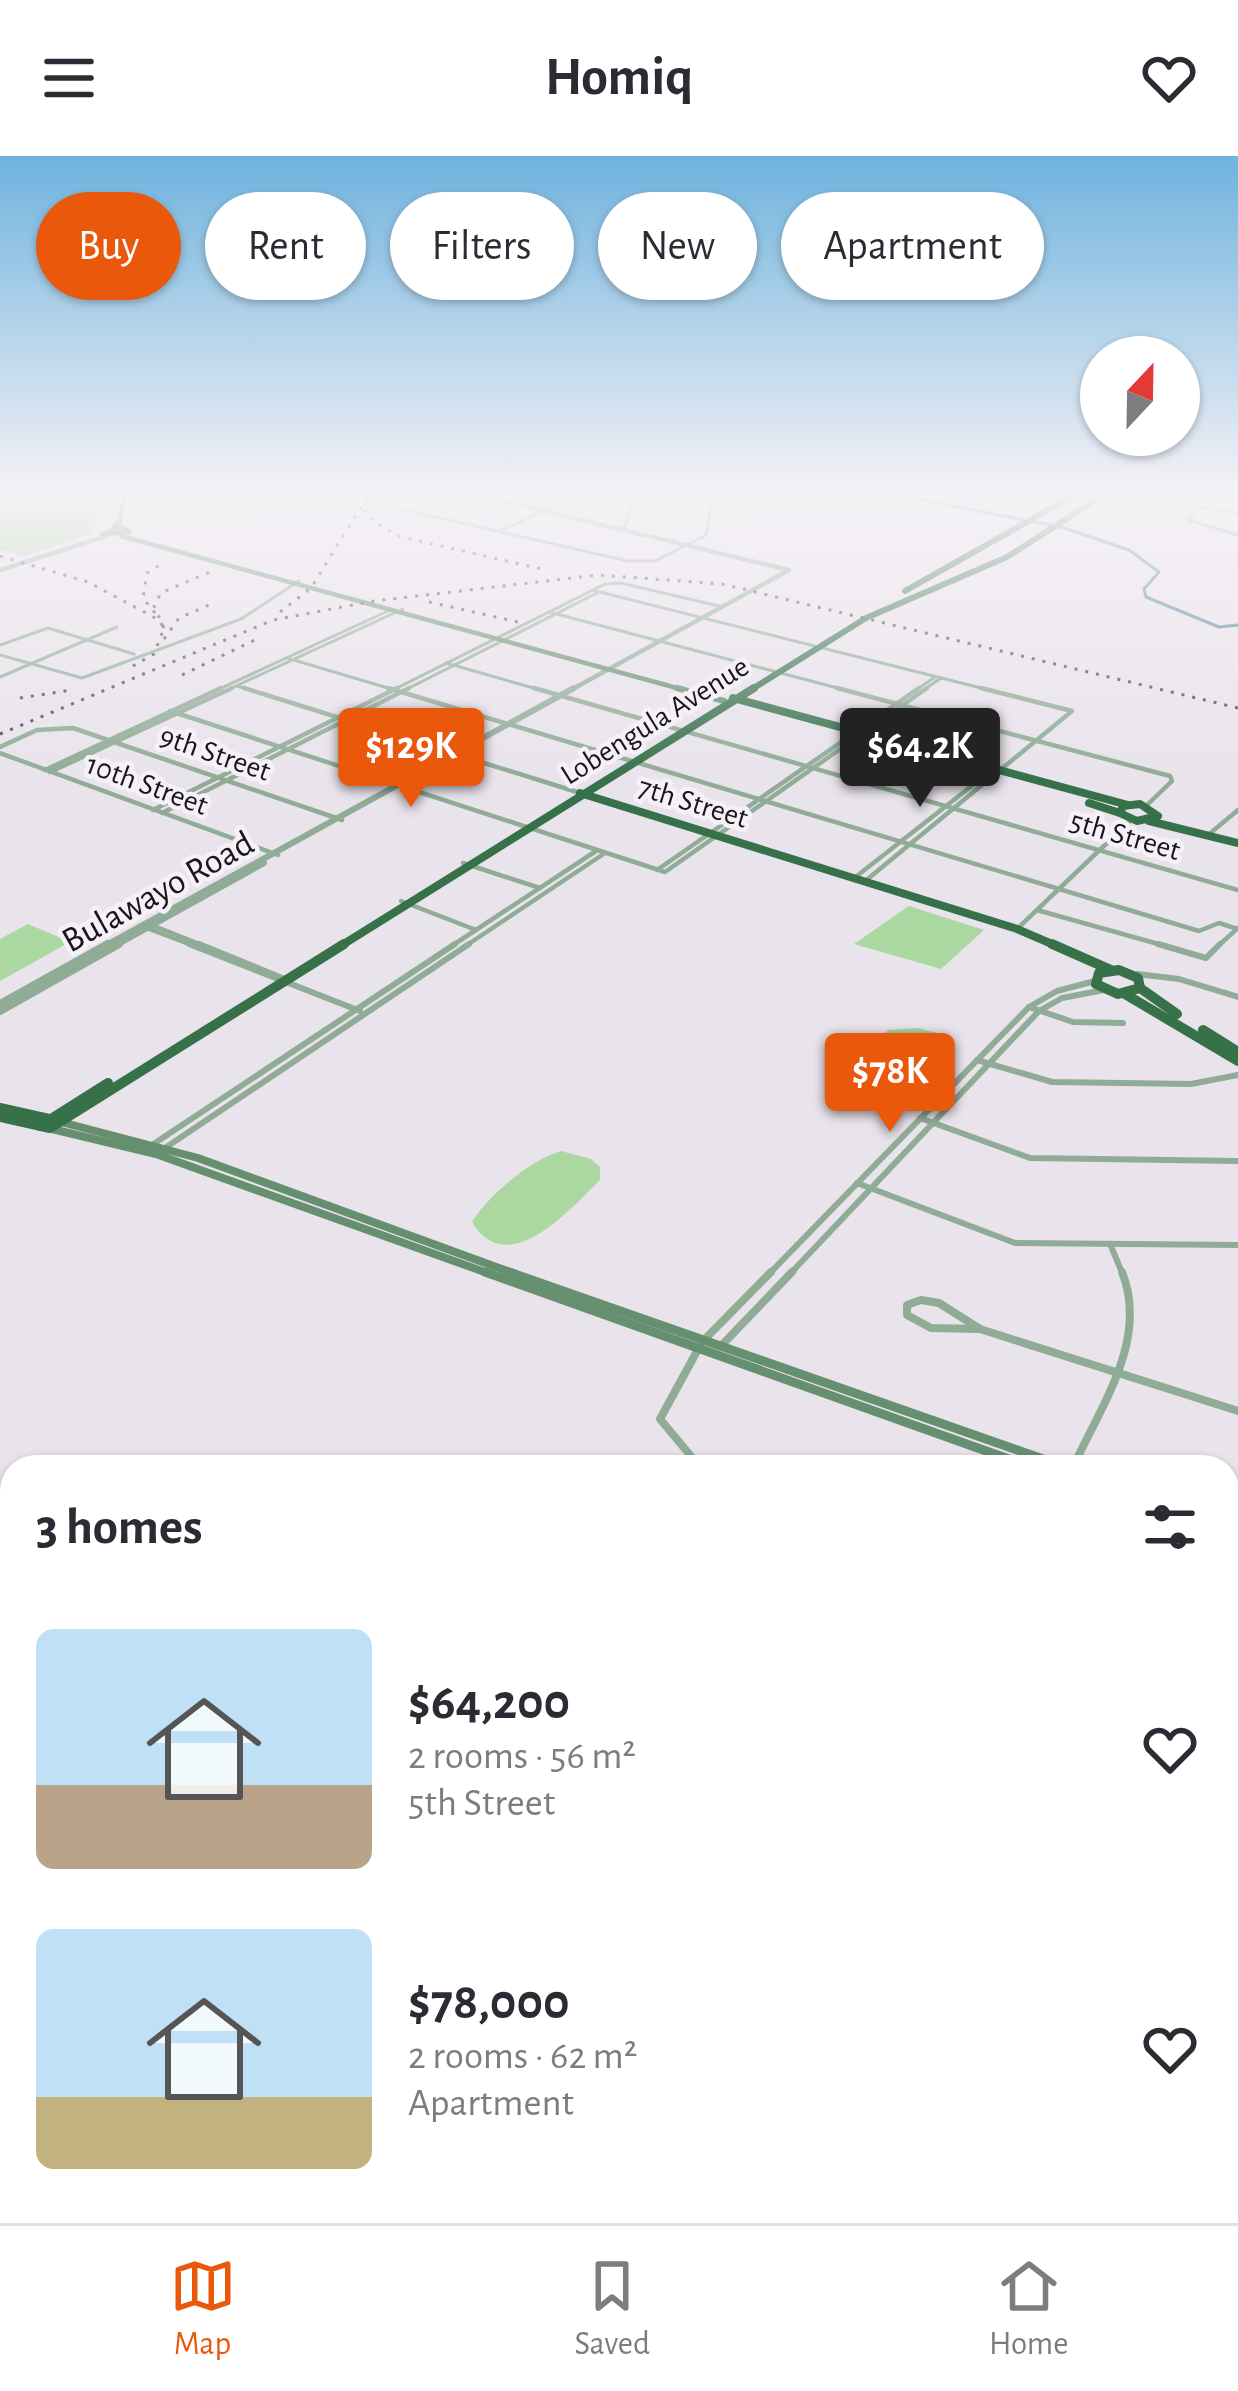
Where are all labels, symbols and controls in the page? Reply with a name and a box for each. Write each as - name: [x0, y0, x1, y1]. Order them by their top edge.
- icon: menu: [36, 45, 102, 111]
- icon: heart: [1136, 45, 1202, 111]
- text: Homiq: [545, 51, 693, 105]
- chip: Buy: [36, 192, 181, 300]
- chip: Rent: [205, 192, 366, 300]
- chip: Filters: [390, 192, 574, 300]
- chip: New: [598, 192, 757, 300]
- chip: Apartment: [781, 192, 1044, 300]
- north arrow: [1080, 336, 1200, 456]
- map controls: [1080, 336, 1200, 456]
- street label: Lobengula Avenue: [556, 651, 754, 791]
- pin: $129K: [327, 708, 495, 810]
- pin: $64.2K: [822, 708, 1018, 810]
- street label: 9th Street: [156, 721, 275, 787]
- text: $129K: [365, 727, 457, 766]
- text: $64.2K: [867, 727, 973, 766]
- street label: 10th Street: [82, 749, 212, 821]
- street label: 7th Street: [634, 772, 752, 834]
- street label: 5th Street: [1066, 806, 1184, 866]
- street label: Bulawayo Road: [56, 825, 260, 959]
- pin: $78K: [819, 1033, 961, 1135]
- text: $78K: [852, 1052, 928, 1091]
- icon: filters: [1137, 1494, 1203, 1560]
- text: 3 homes: [36, 1502, 203, 1553]
- icon: home: [132, 1677, 276, 1821]
- text: $64,200: [408, 1677, 570, 1728]
- icon: heart: [1137, 1716, 1203, 1782]
- text: 2 rooms · 56 m²: [408, 1737, 636, 1776]
- text: 5th Street: [408, 1784, 555, 1823]
- icon: home: [132, 1977, 276, 2121]
- text: $78,000: [408, 1977, 570, 2028]
- icon: heart: [1137, 2016, 1203, 2082]
- text: 2 rooms · 62 m²: [408, 2037, 637, 2076]
- text: Apartment: [408, 2084, 574, 2123]
- tab: Map: [170, 2253, 236, 2365]
- tab: Saved: [575, 2253, 650, 2365]
- tab: Home: [989, 2253, 1068, 2365]

